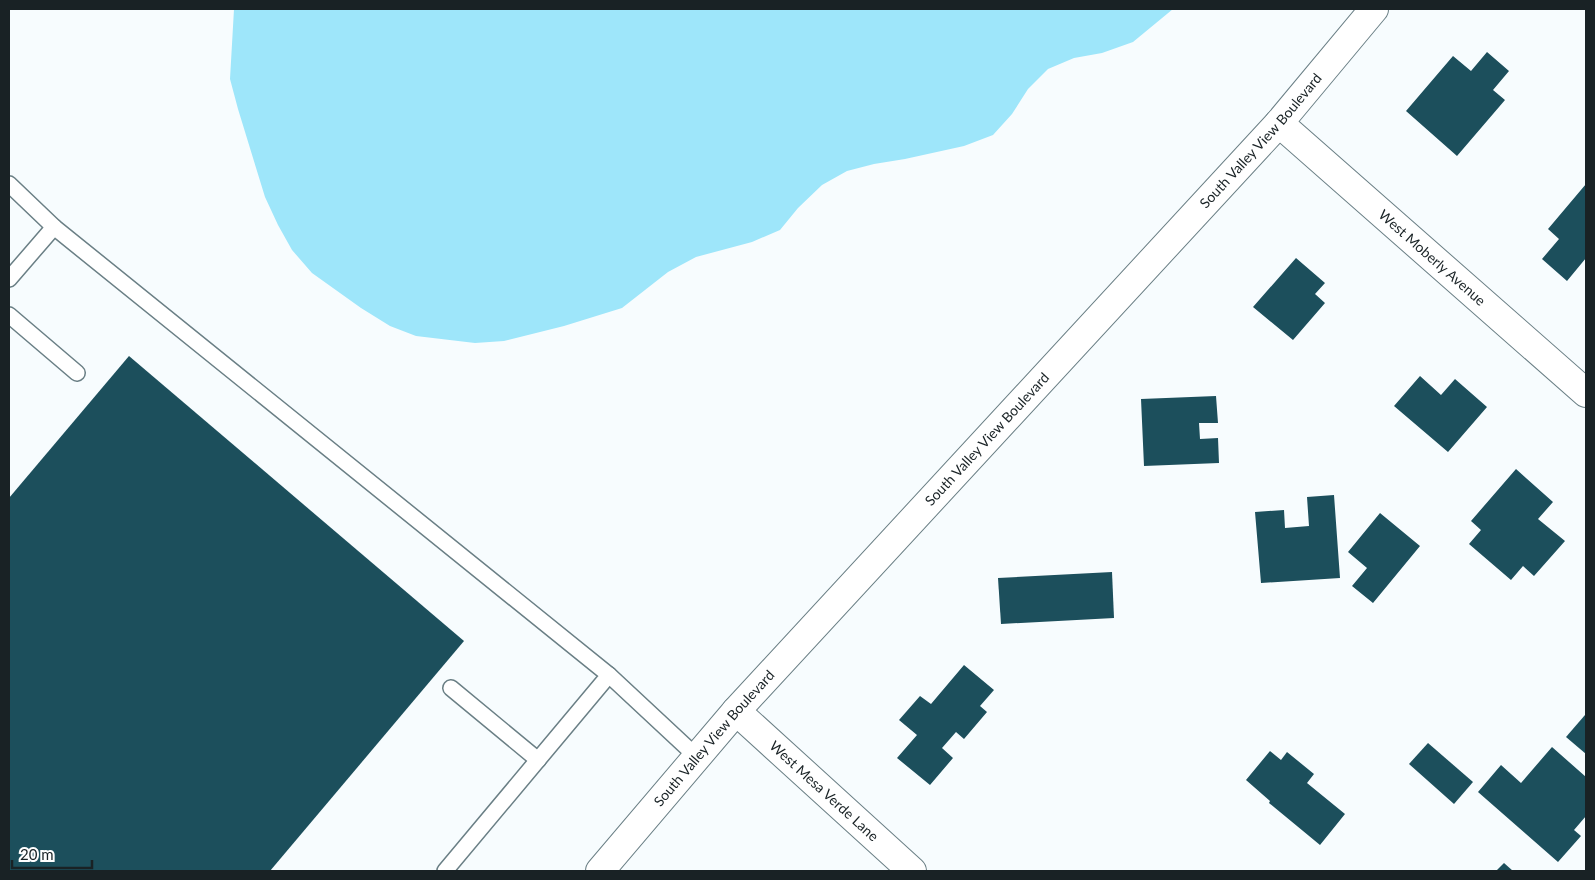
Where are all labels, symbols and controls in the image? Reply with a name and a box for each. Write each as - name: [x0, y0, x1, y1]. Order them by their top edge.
- street label: South Valley View Boulevard: [1196, 70, 1325, 211]
- street label: West Moberly Avenue: [1376, 206, 1489, 309]
- street label: South Valley View Boulevard: [921, 369, 1052, 509]
- street label: South Valley View Boulevard: [650, 666, 778, 810]
- street label: West Mesa Verde Lane: [766, 737, 882, 844]
- scale bar: [12, 838, 92, 870]
- text: 20 m: [20, 845, 54, 863]

